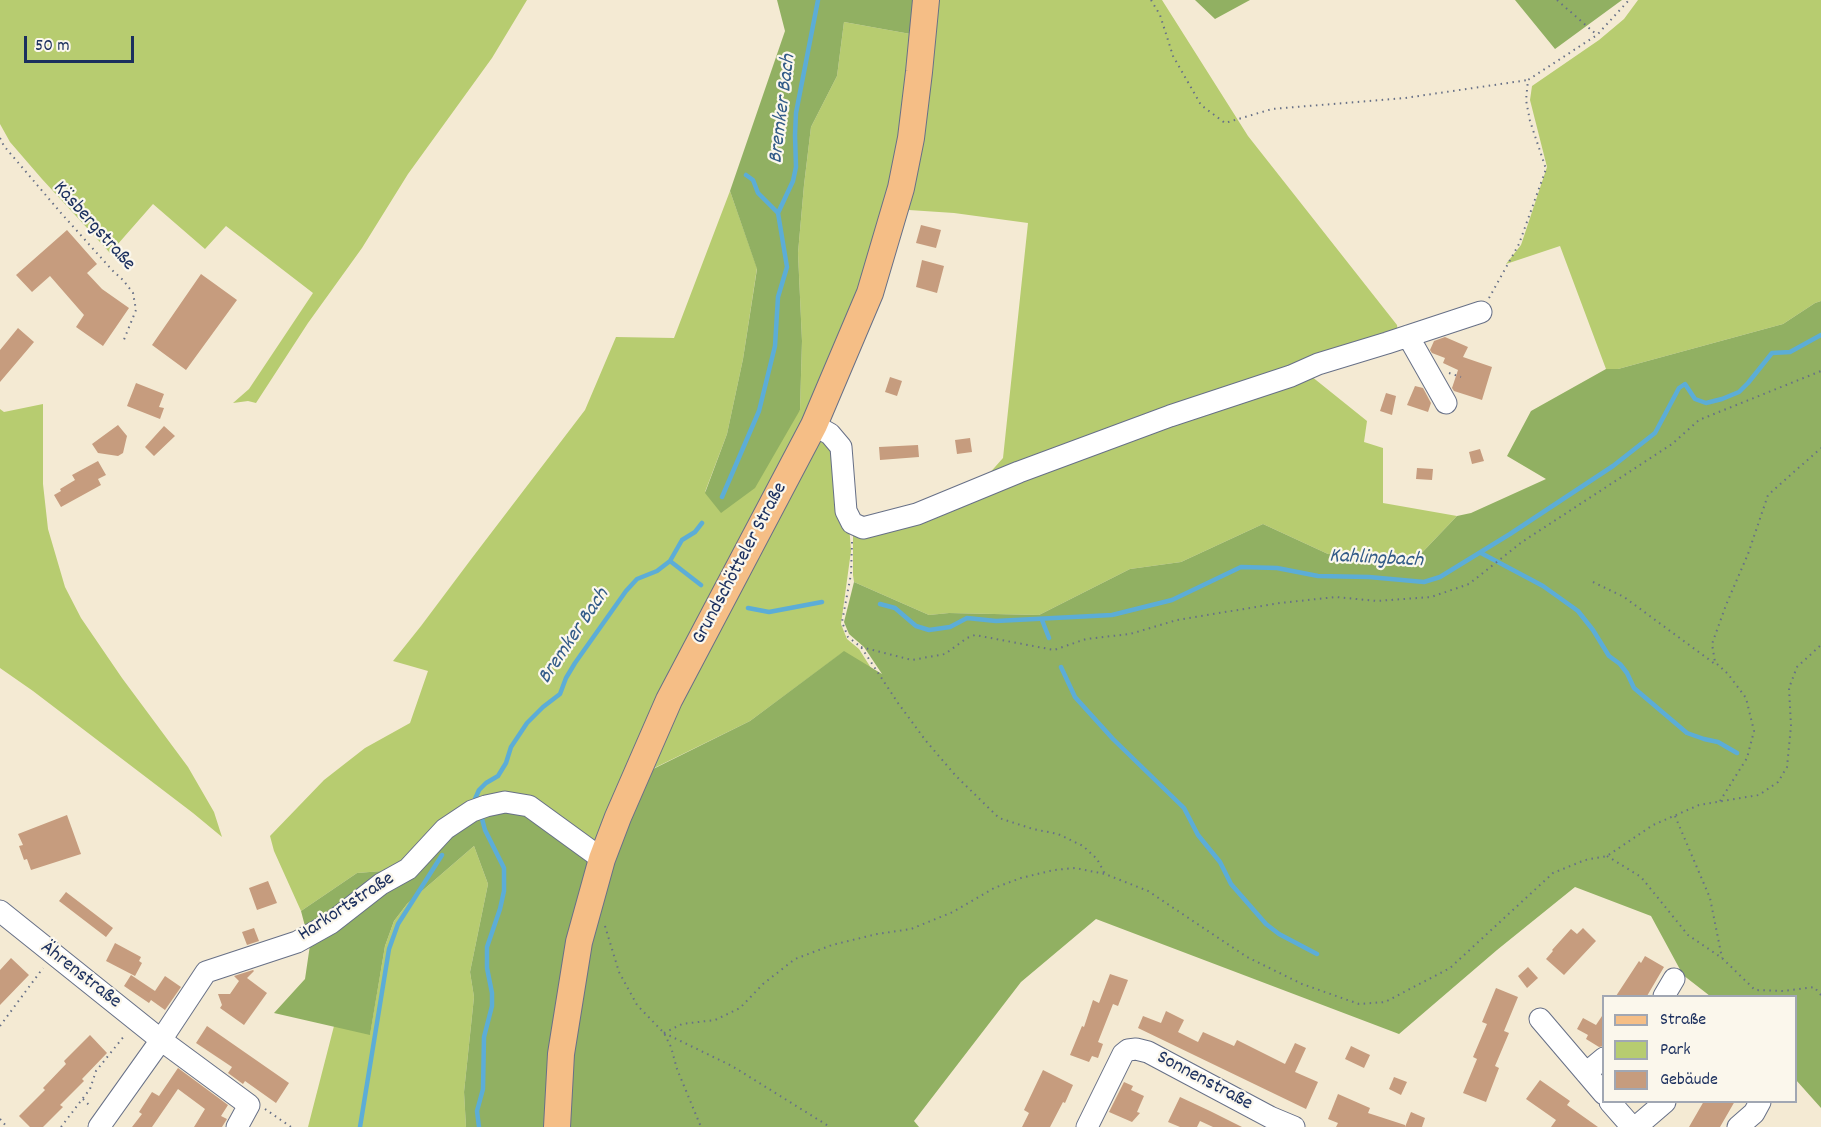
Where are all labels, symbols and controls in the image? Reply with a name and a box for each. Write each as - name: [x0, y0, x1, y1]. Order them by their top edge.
- scale bar: [27, 24, 136, 62]
- text: 50 m: [35, 34, 70, 59]
- water label: Bremker Bach: [765, 53, 803, 165]
- street label: Käsbergstraße: [47, 177, 139, 277]
- street label: Grundschötteler Straße: [688, 479, 794, 649]
- water label: Kahlingbach: [1328, 545, 1424, 575]
- water label: Bremker Bach: [534, 584, 616, 690]
- street label: Harkortstraße: [294, 868, 400, 948]
- street label: Ährenstraße: [35, 937, 125, 1015]
- legend: [1602, 995, 1797, 1103]
- text: Straße: [1660, 1008, 1706, 1033]
- text: Park: [1660, 1038, 1691, 1063]
- street label: Sonnenstraße: [1152, 1047, 1256, 1117]
- text: Gebäude: [1660, 1068, 1718, 1093]

